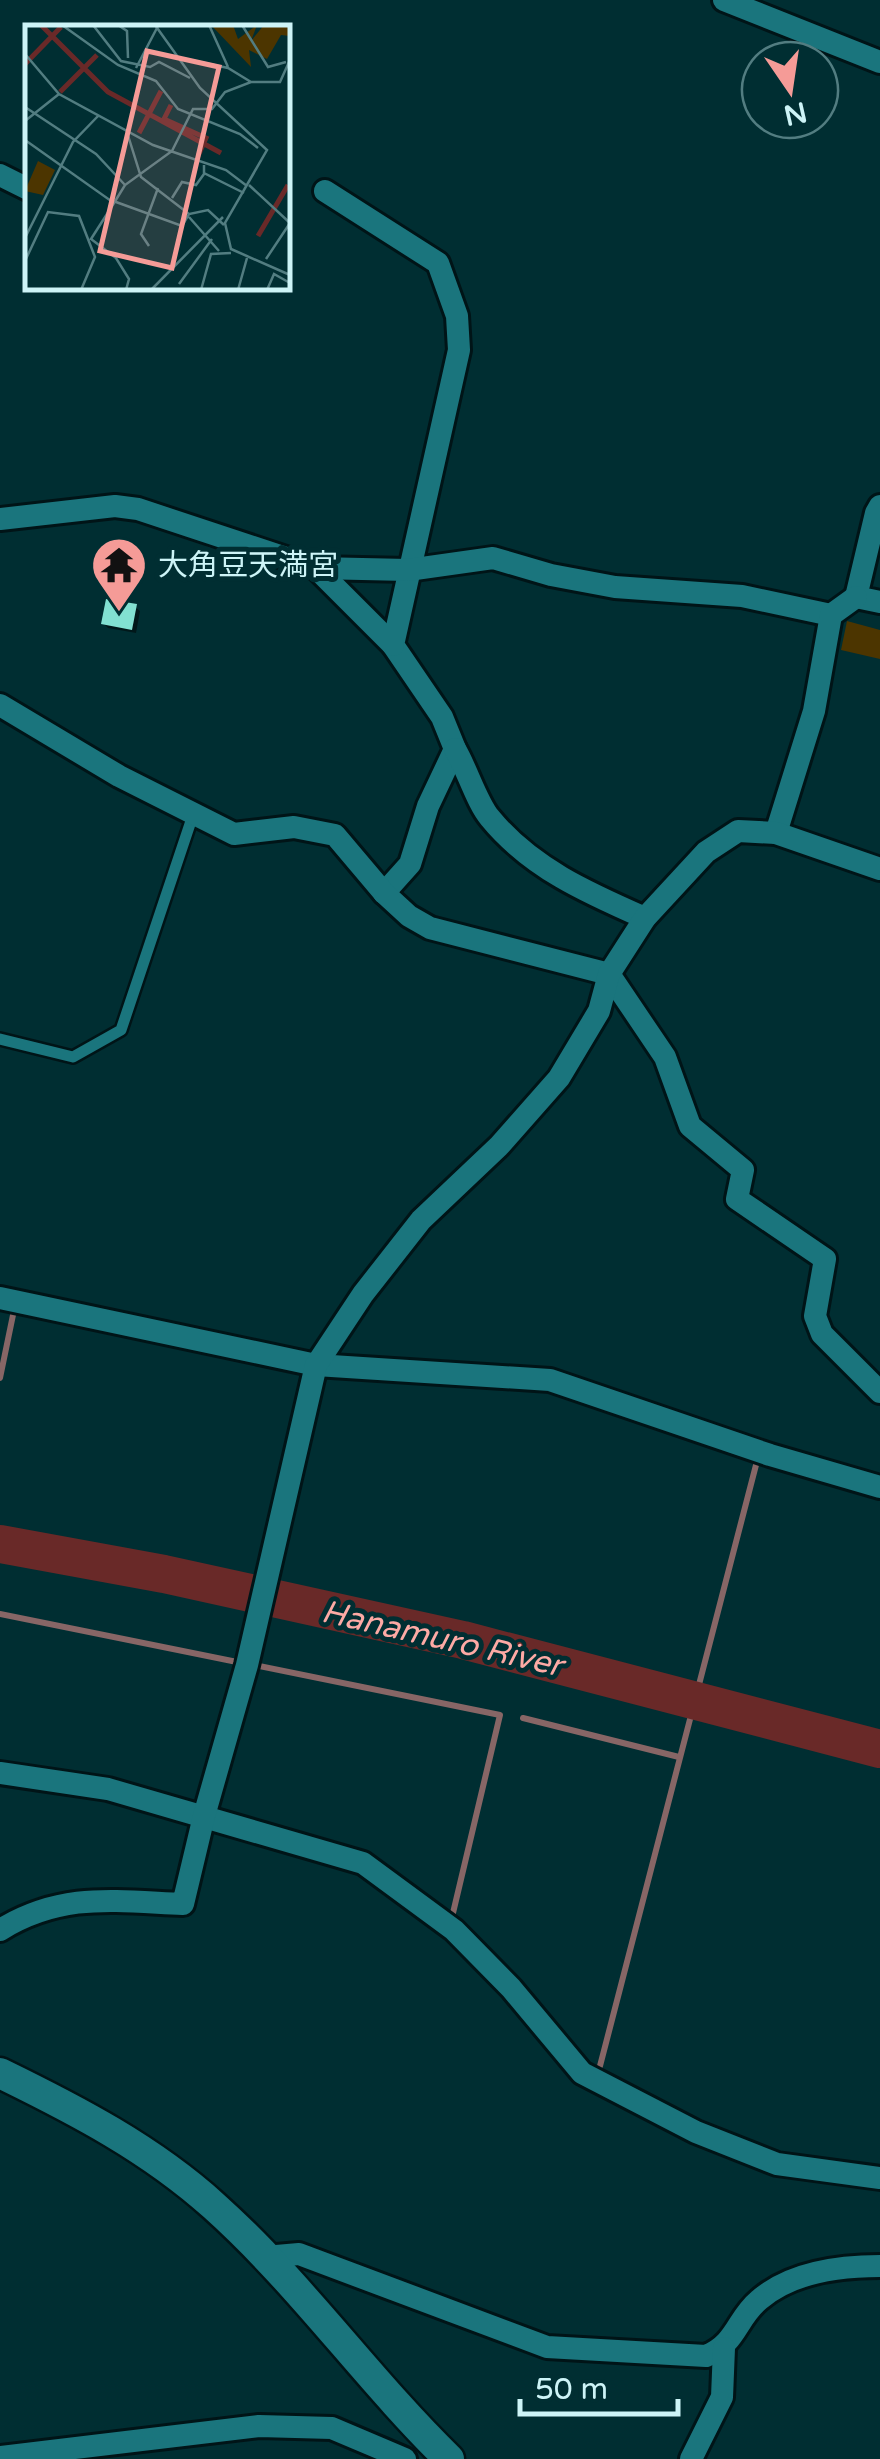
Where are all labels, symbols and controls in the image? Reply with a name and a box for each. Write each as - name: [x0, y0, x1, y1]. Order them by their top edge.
- inset map: [25, 25, 290, 290]
- north arrow: [740, 40, 840, 140]
- text: N: [781, 94, 810, 132]
- temple icon: 大角豆天満宮: [89, 535, 149, 614]
- place label: 大角豆天満宮: [158, 547, 338, 584]
- water label: Hanamuro River: [318, 1593, 570, 1686]
- scale bar: [520, 2354, 678, 2416]
- text: 50 m: [535, 2371, 608, 2408]

